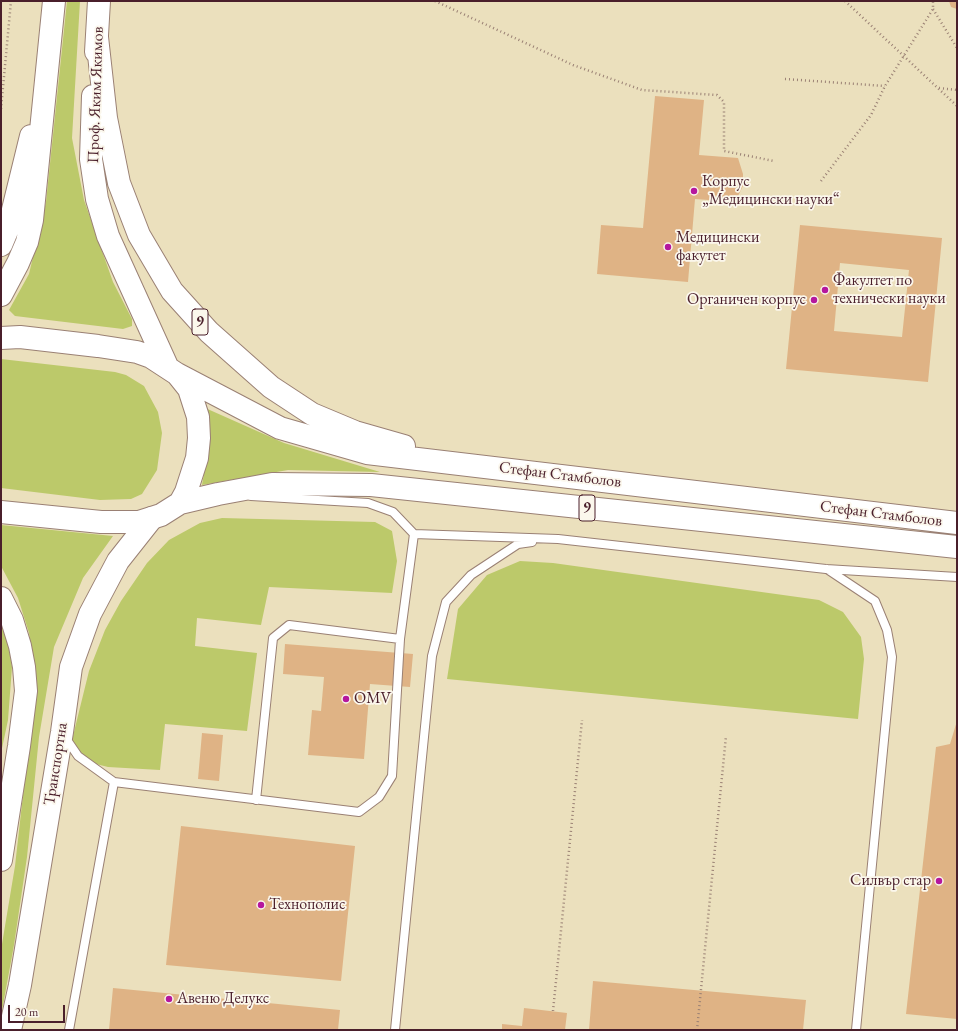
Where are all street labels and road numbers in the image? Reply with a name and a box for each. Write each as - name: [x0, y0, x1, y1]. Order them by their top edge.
- street label: Проф. Яким Якимов: [84, 26, 108, 164]
- road number: 9: [192, 309, 208, 335]
- street label: Стефан Стамболов: [498, 458, 622, 492]
- road number: 9: [579, 495, 595, 521]
- street label: Стефан Стамболов: [819, 497, 943, 531]
- street label: Транспортна: [40, 721, 72, 807]

